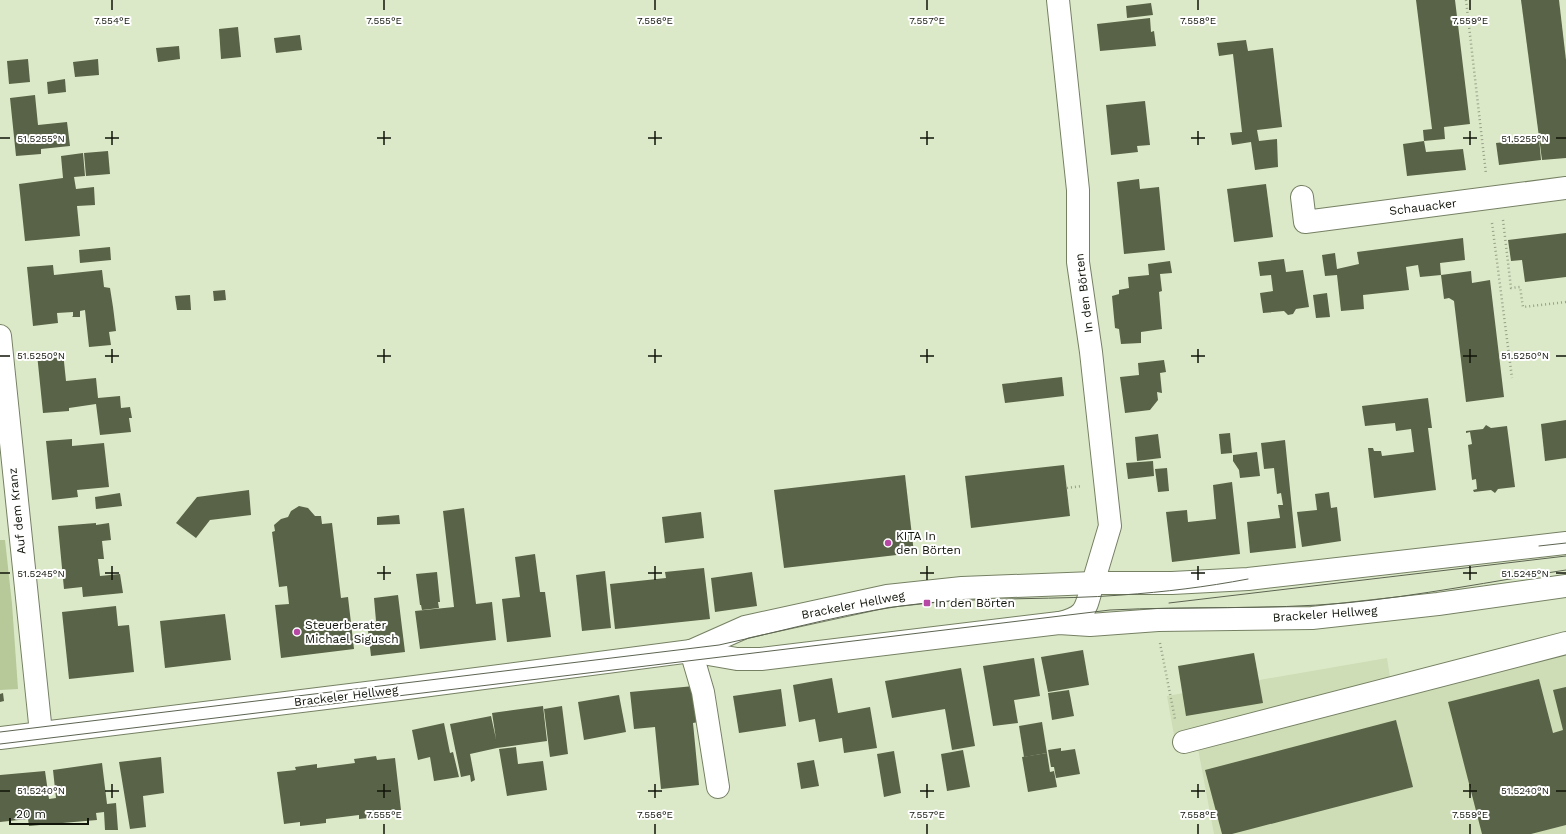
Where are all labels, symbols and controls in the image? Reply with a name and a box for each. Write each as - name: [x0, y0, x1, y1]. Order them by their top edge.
- text: 7.554°E: [94, 15, 130, 26]
- text: 7.555°E: [366, 15, 402, 26]
- text: 7.556°E: [637, 15, 673, 26]
- text: 7.557°E: [909, 15, 945, 26]
- text: 7.558°E: [1180, 15, 1216, 26]
- text: 7.559°E: [1452, 15, 1488, 26]
- text: 51.5255°N: [17, 133, 65, 144]
- text: 51.5255°N: [1501, 133, 1549, 144]
- street label: Schauacker: [1388, 196, 1458, 218]
- street label: In den Börten: [1072, 252, 1096, 334]
- text: 51.5250°N: [17, 350, 65, 361]
- text: 51.5250°N: [1501, 350, 1549, 361]
- street label: Auf dem Kranz: [6, 467, 28, 555]
- place label: KITA In den Börten: [896, 529, 961, 557]
- marker: KITA In den Börten: [883, 538, 893, 548]
- text: 51.5245°N: [17, 568, 65, 579]
- text: 51.5245°N: [1501, 568, 1549, 579]
- street label: Brackeler Hellweg: [800, 588, 906, 622]
- place label: In den Börten: [935, 596, 1015, 610]
- marker: In den Börten: [922, 598, 932, 608]
- street label: Brackeler Hellweg: [1272, 603, 1378, 625]
- place label: Steuerberater Michael Sigusch: [305, 618, 399, 646]
- marker: Steuerberater Michael Sigusch: [292, 627, 302, 637]
- street label: Brackeler Hellweg: [293, 683, 399, 709]
- text: 51.5240°N: [17, 785, 65, 796]
- text: 51.5240°N: [1501, 785, 1549, 796]
- scale bar: [10, 800, 88, 826]
- text: 20 m: [16, 807, 46, 821]
- text: 7.555°E: [366, 809, 402, 820]
- text: 7.556°E: [637, 809, 673, 820]
- text: 7.557°E: [909, 809, 945, 820]
- text: 7.558°E: [1180, 809, 1216, 820]
- text: 7.559°E: [1452, 809, 1488, 820]

